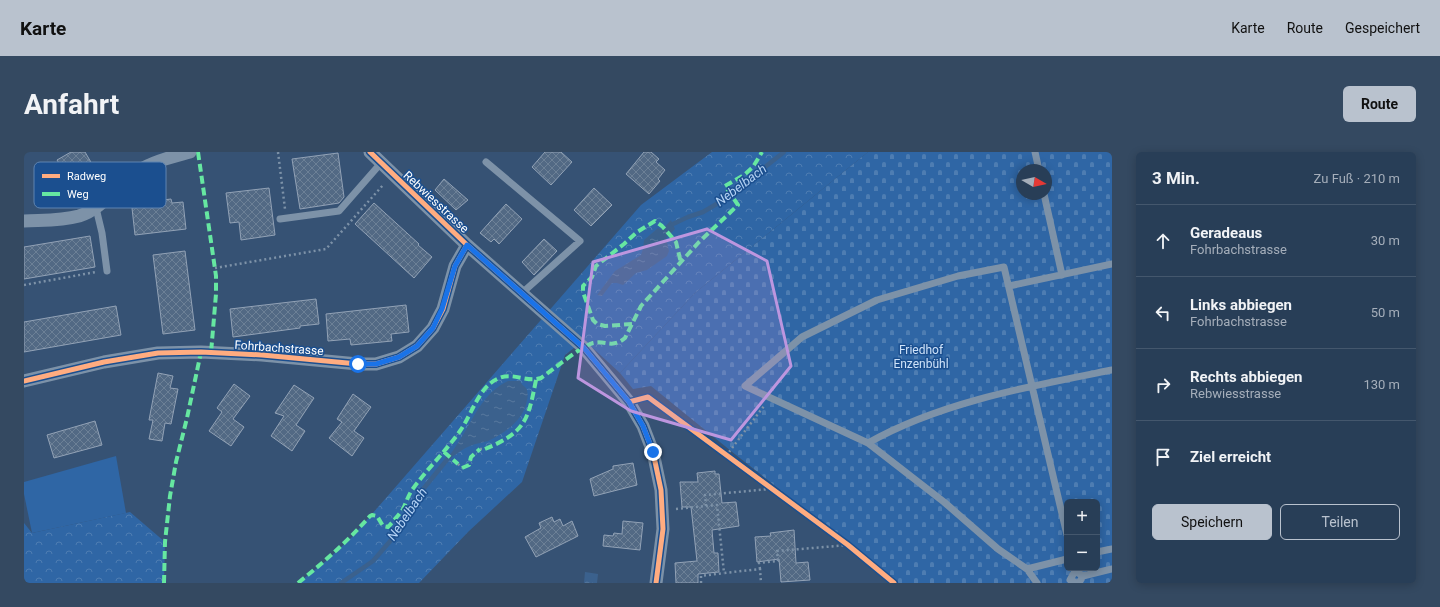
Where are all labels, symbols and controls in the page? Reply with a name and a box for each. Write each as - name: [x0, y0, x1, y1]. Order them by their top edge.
- text: Karte: [20, 17, 66, 40]
- text: Karte: [1231, 20, 1265, 36]
- text: Route: [1287, 20, 1323, 36]
- text: Gespeichert: [1345, 20, 1420, 36]
- button: Route: [1343, 86, 1416, 122]
- text: Anfahrt: [24, 88, 119, 121]
- water label: Nebelbach: [713, 161, 770, 209]
- legend: [34, 162, 166, 208]
- north arrow: [1016, 164, 1052, 200]
- street label: Rebwiesstrasse: [400, 168, 472, 236]
- text: 3 Min.: [1152, 168, 1200, 188]
- text: Radweg: [67, 170, 106, 183]
- text: Zu Fuß · 210 m: [1314, 171, 1400, 186]
- text: Weg: [67, 188, 89, 201]
- text: Geradeaus: [1190, 224, 1262, 242]
- icon: ahead: [1152, 230, 1174, 252]
- text: 30 m: [1371, 233, 1400, 248]
- text: Fohrbachstrasse: [1190, 242, 1287, 257]
- text: Links abbiegen: [1190, 296, 1292, 314]
- icon: left: [1152, 302, 1174, 324]
- text: 50 m: [1371, 305, 1400, 320]
- text: Fohrbachstrasse: [1190, 314, 1287, 329]
- street label: Fohrbachstrasse: [234, 338, 324, 358]
- park label: Friedhof Enzenbühl: [893, 343, 949, 371]
- route start: [349, 355, 367, 373]
- text: Rechts abbiegen: [1190, 368, 1303, 386]
- icon: right: [1152, 374, 1174, 396]
- text: 130 m: [1363, 377, 1400, 392]
- text: Rebwiesstrasse: [1190, 386, 1281, 401]
- route end: [644, 443, 662, 461]
- icon: arrive: [1152, 446, 1174, 468]
- text: Ziel erreicht: [1190, 448, 1271, 466]
- water label: Nebelbach: [384, 485, 430, 543]
- map controls: [1064, 499, 1100, 571]
- button: +: [1064, 499, 1100, 535]
- button: Speichern: [1152, 504, 1272, 540]
- button: Teilen: [1280, 504, 1400, 540]
- button: −: [1064, 535, 1100, 571]

